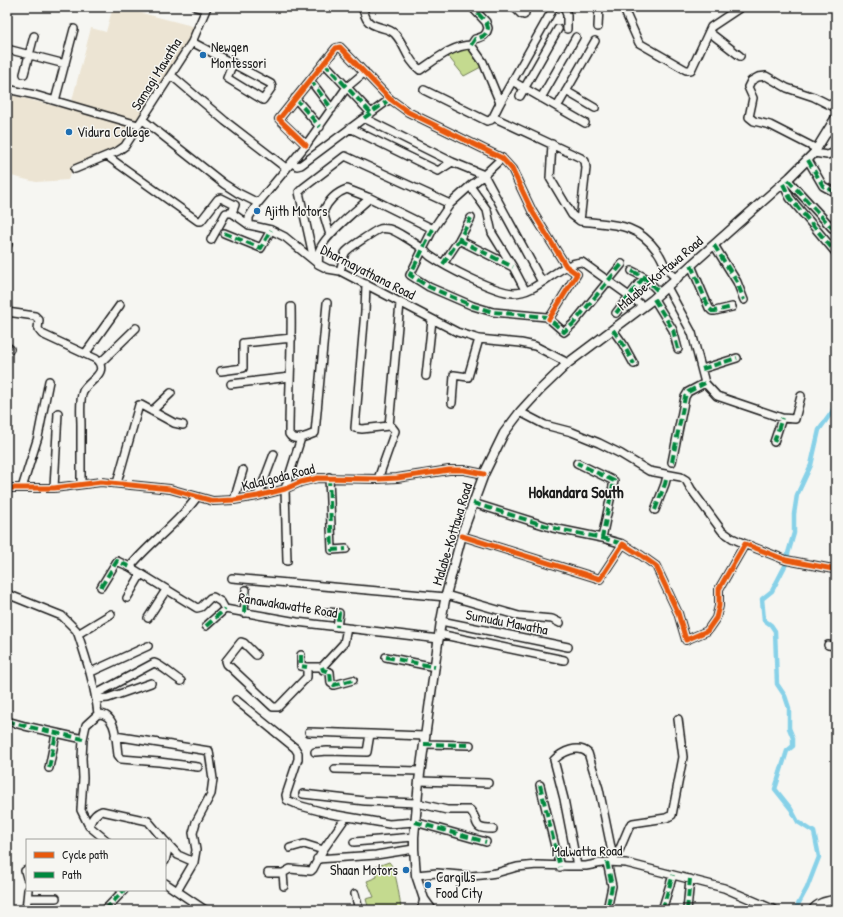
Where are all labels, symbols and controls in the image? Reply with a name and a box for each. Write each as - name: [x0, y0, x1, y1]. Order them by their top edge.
- street label: Samagi Mawatha: [126, 34, 186, 114]
- place label: Newgen Montessori: [211, 37, 267, 72]
- marker: Newgen Montessori: [198, 50, 208, 60]
- place label: Vidura College: [77, 122, 150, 142]
- marker: Vidura College: [64, 127, 74, 137]
- place label: Ajith Motors: [265, 201, 327, 221]
- marker: Ajith Motors: [252, 206, 262, 216]
- street label: Malabe-Kottawa Road: [613, 231, 707, 314]
- street label: Dharmayathana Road: [317, 239, 419, 305]
- street label: Kalalgoda Road: [239, 458, 317, 496]
- street label: Malabe-Kottawa Road: [427, 480, 476, 587]
- district label: Hokandara South: [528, 481, 624, 503]
- street label: Ranawakawatte Road: [237, 587, 340, 622]
- street label: Sumudu Mawatha: [464, 604, 550, 639]
- legend: [26, 839, 166, 891]
- street label: Malwatta Road: [551, 840, 623, 861]
- text: Cycle path: [62, 846, 108, 863]
- place label: Shaan Motors: [330, 860, 398, 879]
- marker: Shaan Motors: [401, 865, 411, 875]
- text: Path: [62, 866, 82, 883]
- place label: Cargills Food City: [435, 867, 483, 903]
- marker: Cargills Food City: [423, 880, 433, 890]

